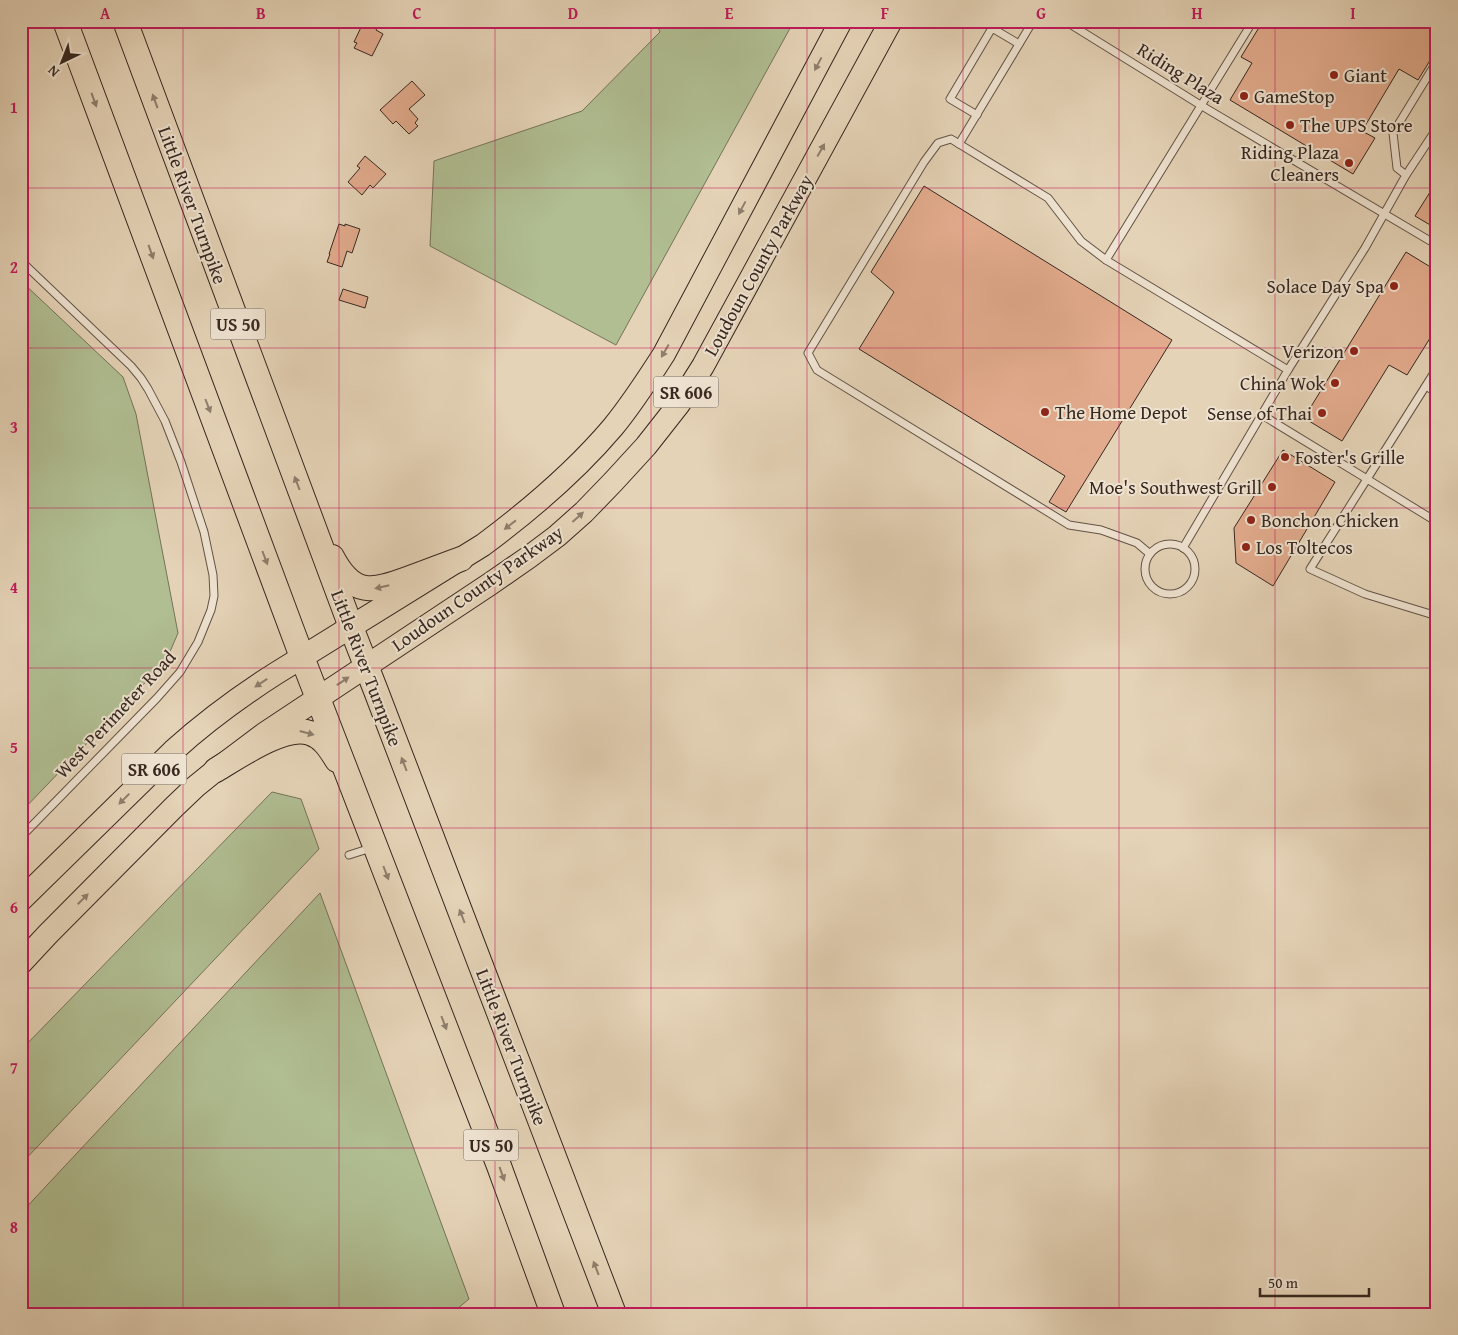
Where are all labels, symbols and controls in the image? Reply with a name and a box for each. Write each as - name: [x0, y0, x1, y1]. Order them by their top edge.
- text: A: [100, 1, 111, 25]
- text: B: [256, 1, 266, 25]
- text: C: [412, 1, 422, 25]
- text: D: [568, 1, 578, 25]
- text: E: [725, 1, 734, 25]
- text: F: [881, 1, 889, 25]
- text: G: [1036, 1, 1046, 25]
- text: H: [1191, 1, 1203, 25]
- text: I: [1350, 1, 1356, 25]
- street label: Riding Plaza: [1132, 35, 1230, 111]
- north arrow: [38, 38, 88, 88]
- one-way arrow: [814, 57, 822, 72]
- text: N: [42, 61, 63, 82]
- place label: Giant: [1344, 61, 1387, 89]
- marker: Giant: [1328, 69, 1340, 81]
- place label: GameStop: [1254, 82, 1335, 110]
- marker: GameStop: [1238, 90, 1250, 102]
- one-way arrow: [90, 93, 98, 108]
- one-way arrow: [150, 94, 158, 108]
- text: 1: [10, 95, 18, 119]
- place label: The UPS Store: [1300, 111, 1413, 139]
- marker: The UPS Store: [1284, 119, 1296, 131]
- street label: Little River Turnpike: [151, 122, 235, 288]
- place label: Riding Plaza Cleaners: [1241, 138, 1339, 188]
- one-way arrow: [817, 142, 825, 157]
- marker: Riding Plaza Cleaners: [1343, 157, 1355, 169]
- street label: Loudoun County Parkway: [696, 169, 820, 361]
- one-way arrow: [738, 201, 746, 215]
- one-way arrow: [147, 245, 155, 260]
- text: 2: [10, 255, 18, 279]
- place label: Solace Day Spa: [1267, 272, 1384, 300]
- marker: Solace Day Spa: [1388, 280, 1400, 292]
- road number: US 50: [210, 308, 266, 339]
- place label: Verizon: [1282, 337, 1344, 365]
- one-way arrow: [661, 345, 670, 358]
- marker: Verizon: [1348, 345, 1360, 357]
- place label: China Wok: [1240, 369, 1325, 397]
- road number: SR 606: [654, 377, 718, 408]
- marker: China Wok: [1329, 377, 1341, 389]
- place label: The Home Depot: [1055, 398, 1188, 426]
- one-way arrow: [205, 399, 213, 413]
- place label: Sense of Thai: [1207, 399, 1312, 427]
- marker: The Home Depot: [1039, 406, 1051, 418]
- marker: Sense of Thai: [1316, 407, 1328, 419]
- text: 3: [10, 415, 18, 439]
- place label: Foster's Grille: [1295, 443, 1405, 471]
- marker: Foster's Grille: [1279, 451, 1291, 463]
- place label: Moe's Southwest Grill: [1089, 473, 1262, 501]
- one-way arrow: [293, 475, 301, 490]
- marker: Moe's Southwest Grill: [1266, 481, 1278, 493]
- place label: Bonchon Chicken: [1261, 506, 1399, 534]
- one-way arrow: [572, 511, 585, 522]
- marker: Bonchon Chicken: [1245, 514, 1257, 526]
- street label: Loudoun County Parkway: [385, 518, 569, 658]
- one-way arrow: [503, 520, 516, 531]
- place label: Los Toltecos: [1256, 533, 1353, 561]
- marker: Los Toltecos: [1240, 541, 1252, 553]
- one-way arrow: [262, 551, 270, 566]
- text: 4: [10, 575, 18, 599]
- one-way arrow: [375, 583, 390, 591]
- street label: Little River Turnpike: [324, 586, 410, 751]
- street label: West Perimeter Road: [48, 643, 183, 785]
- one-way arrow: [336, 676, 349, 686]
- one-way arrow: [254, 678, 268, 688]
- one-way arrow: [299, 730, 314, 738]
- text: 5: [10, 735, 18, 759]
- road number: SR 606: [122, 754, 186, 784]
- one-way arrow: [400, 756, 408, 771]
- one-way arrow: [118, 793, 130, 805]
- one-way arrow: [383, 866, 391, 881]
- one-way arrow: [76, 893, 88, 905]
- text: 6: [10, 895, 18, 919]
- one-way arrow: [458, 908, 466, 923]
- street label: Little River Turnpike: [469, 965, 555, 1130]
- one-way arrow: [440, 1016, 448, 1031]
- text: 7: [10, 1055, 18, 1079]
- road number: US 50: [464, 1130, 518, 1160]
- one-way arrow: [499, 1167, 506, 1182]
- text: 8: [10, 1215, 18, 1239]
- one-way arrow: [592, 1260, 600, 1275]
- scale bar: [1260, 1265, 1369, 1297]
- text: 50 m: [1268, 1272, 1299, 1293]

